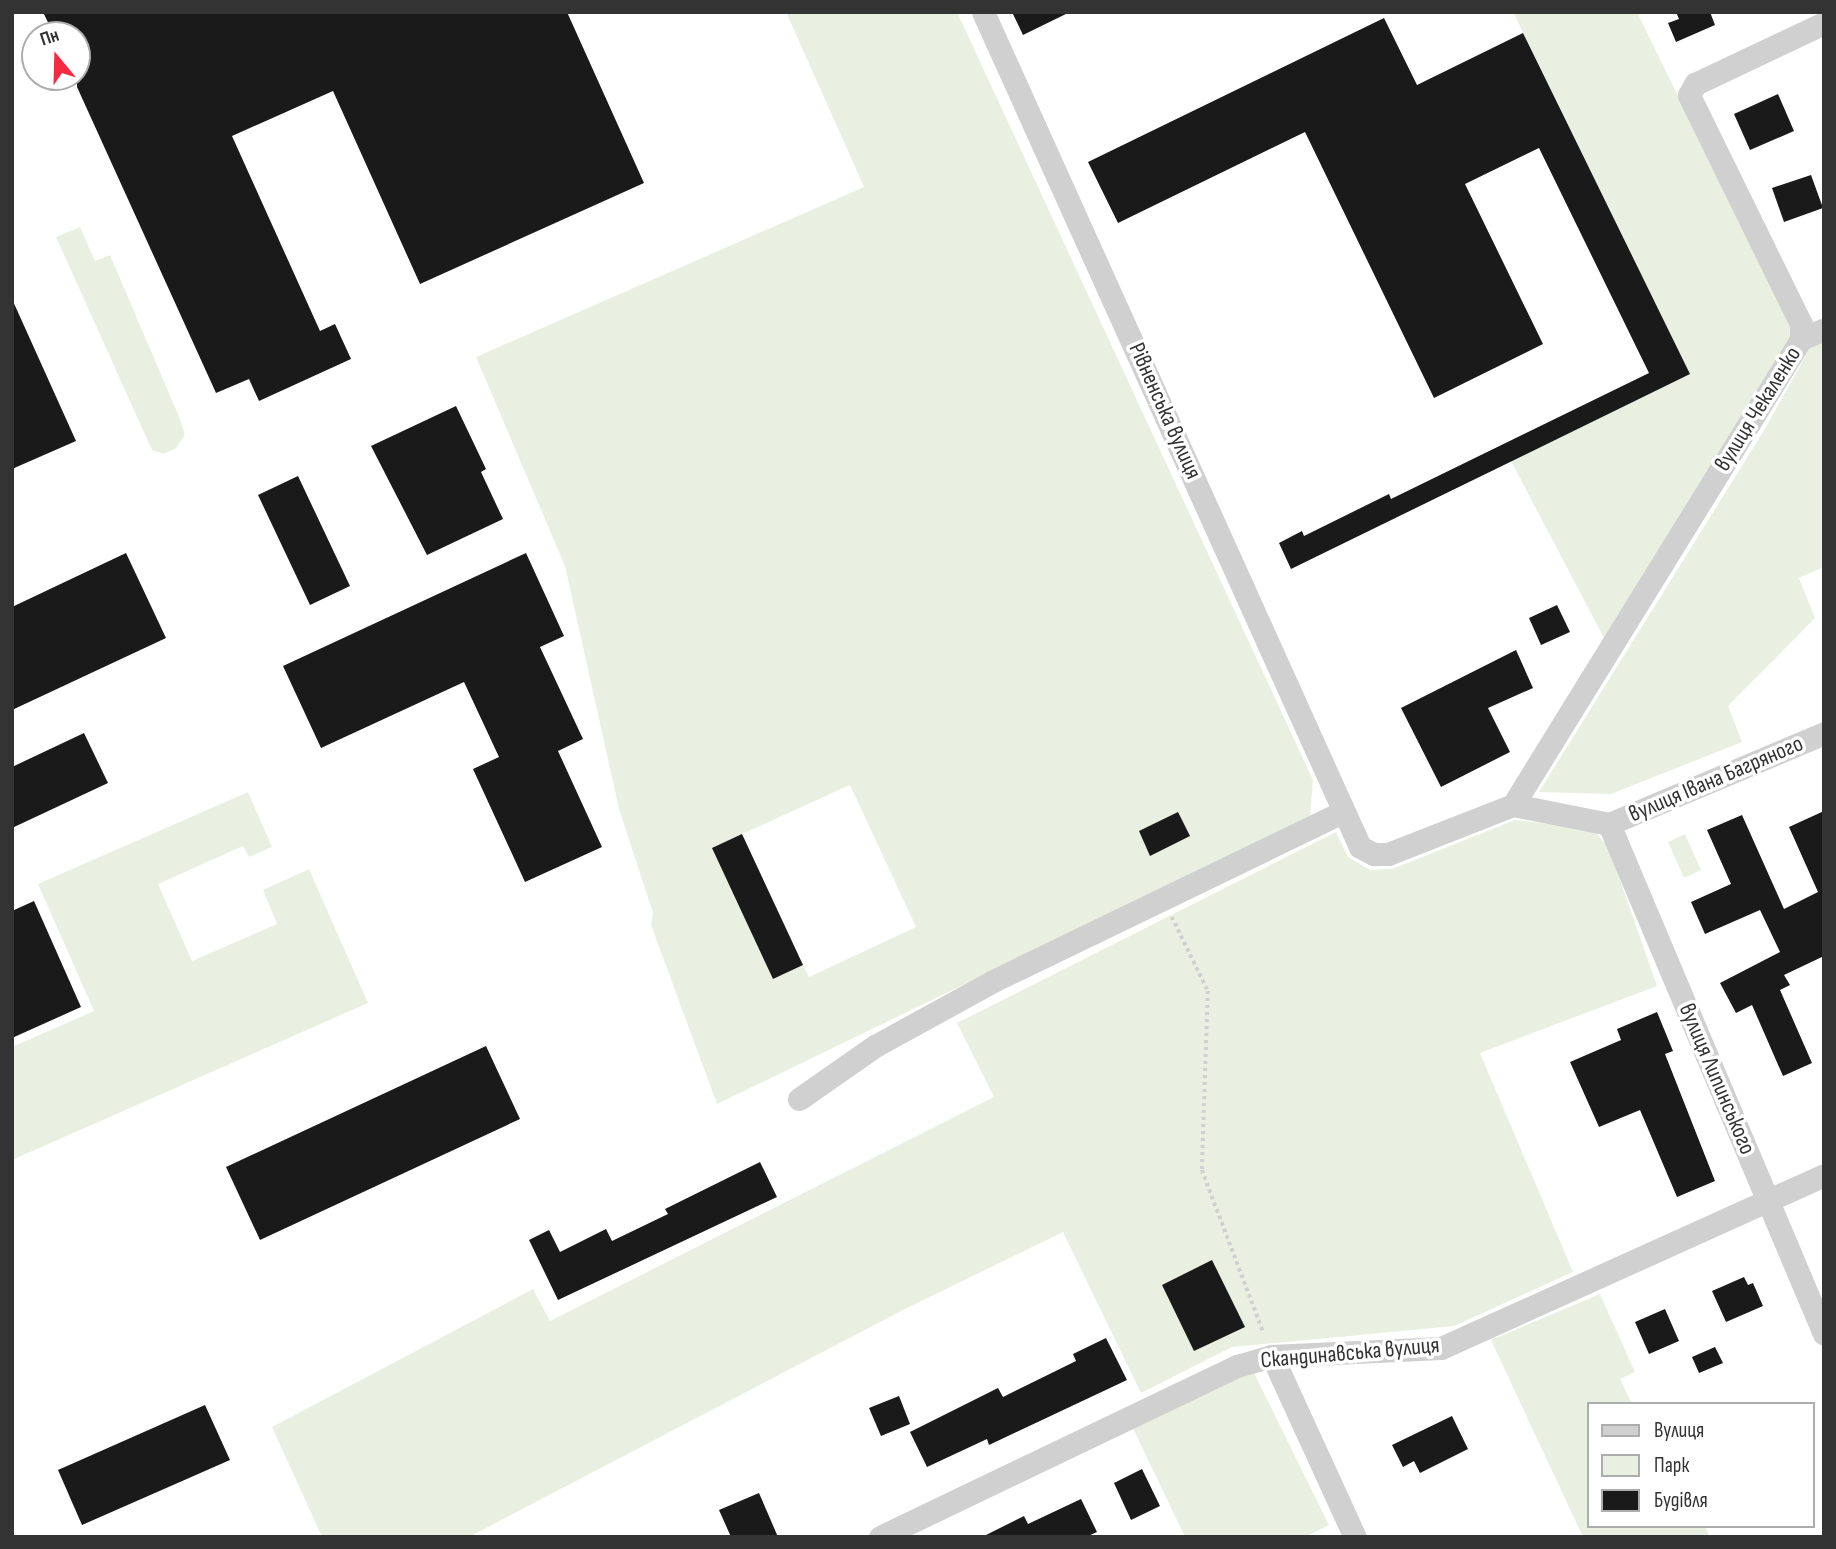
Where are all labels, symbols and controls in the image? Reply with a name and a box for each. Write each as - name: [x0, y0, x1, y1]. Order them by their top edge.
- north arrow: [21, 21, 91, 91]
- text: Пн: [37, 24, 62, 51]
- street label: Рівненська вулиця: [1123, 339, 1207, 483]
- street label: вулиця Чекаленко: [1709, 342, 1807, 476]
- street label: вулиця Івана Багряного: [1625, 730, 1807, 828]
- street label: вулиця Липинського: [1673, 999, 1761, 1159]
- street label: Скандинавська вулиця: [1259, 1331, 1441, 1375]
- legend: [1588, 1402, 1815, 1528]
- text: Вулиця: [1654, 1418, 1704, 1443]
- text: Парк: [1654, 1453, 1689, 1478]
- text: Будівля: [1654, 1488, 1708, 1513]

